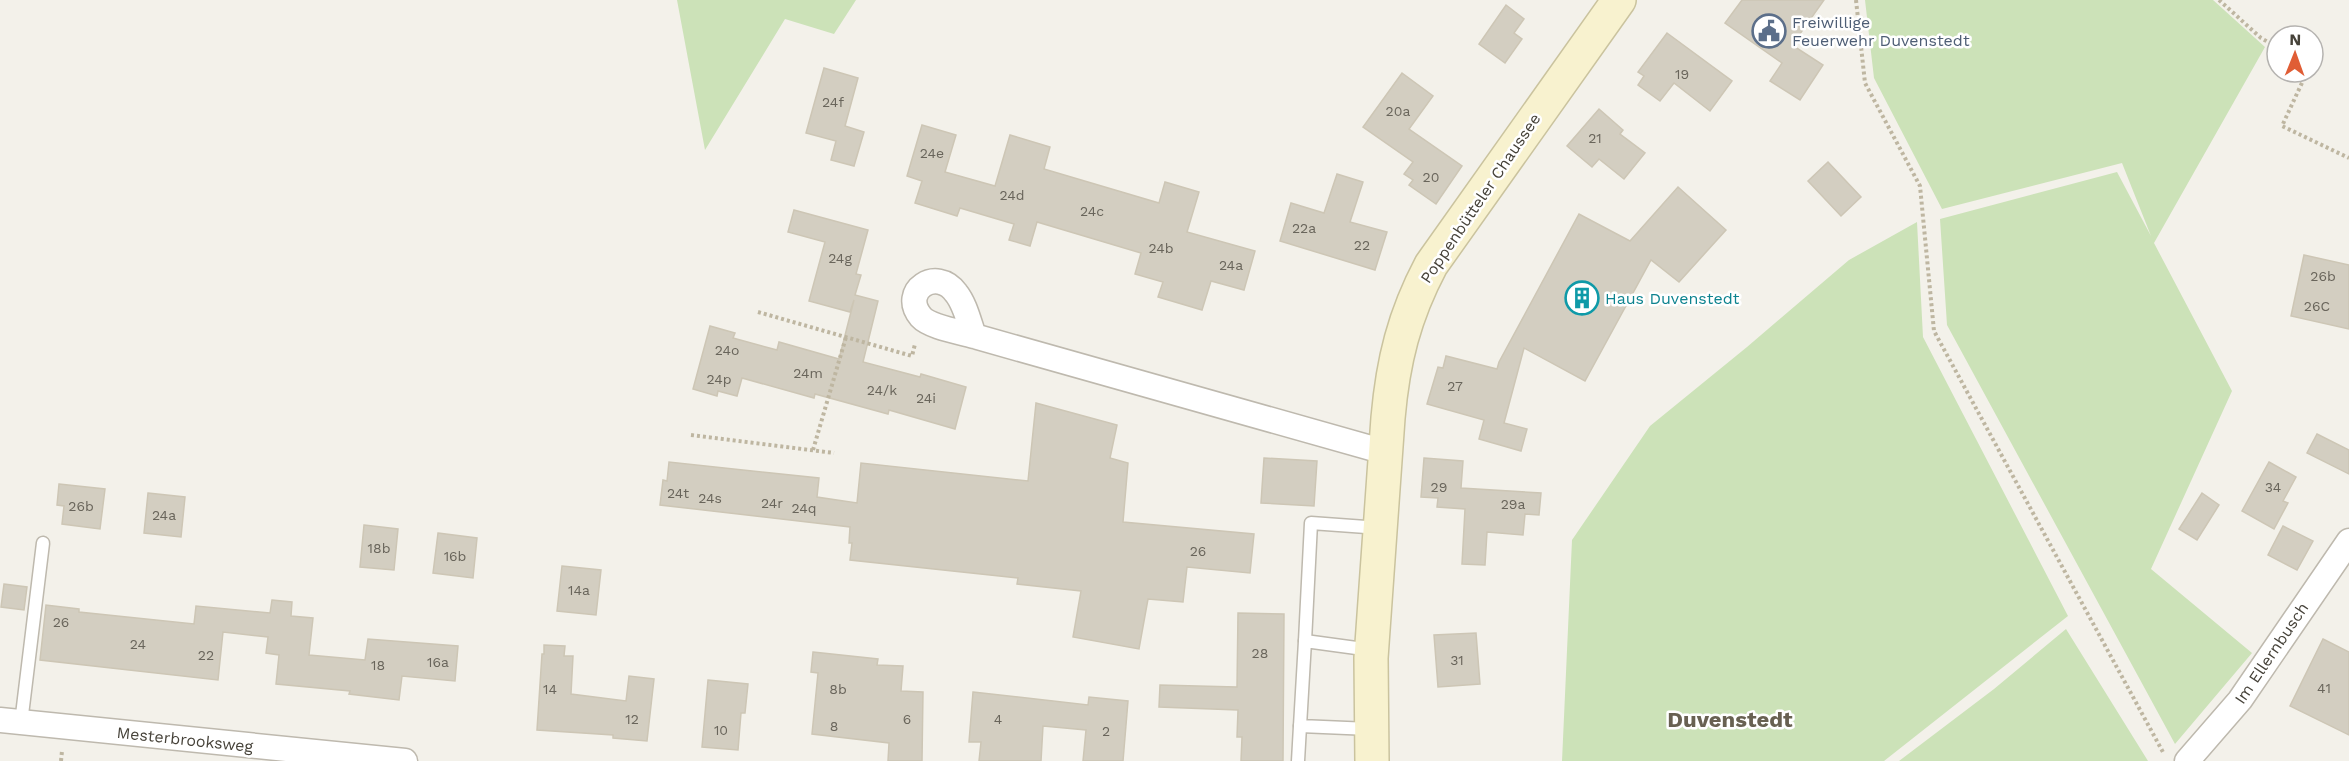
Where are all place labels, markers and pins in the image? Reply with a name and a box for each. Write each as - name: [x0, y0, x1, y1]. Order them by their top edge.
- public building icon: Freiwillige Feuerwehr Duvenstedt: [1751, 13, 1787, 49]
- place label: Freiwillige Feuerwehr Duvenstedt: [1792, 13, 1970, 50]
- building icon: Haus Duvenstedt: [1564, 280, 1600, 316]
- place label: Haus Duvenstedt: [1605, 289, 1740, 308]

